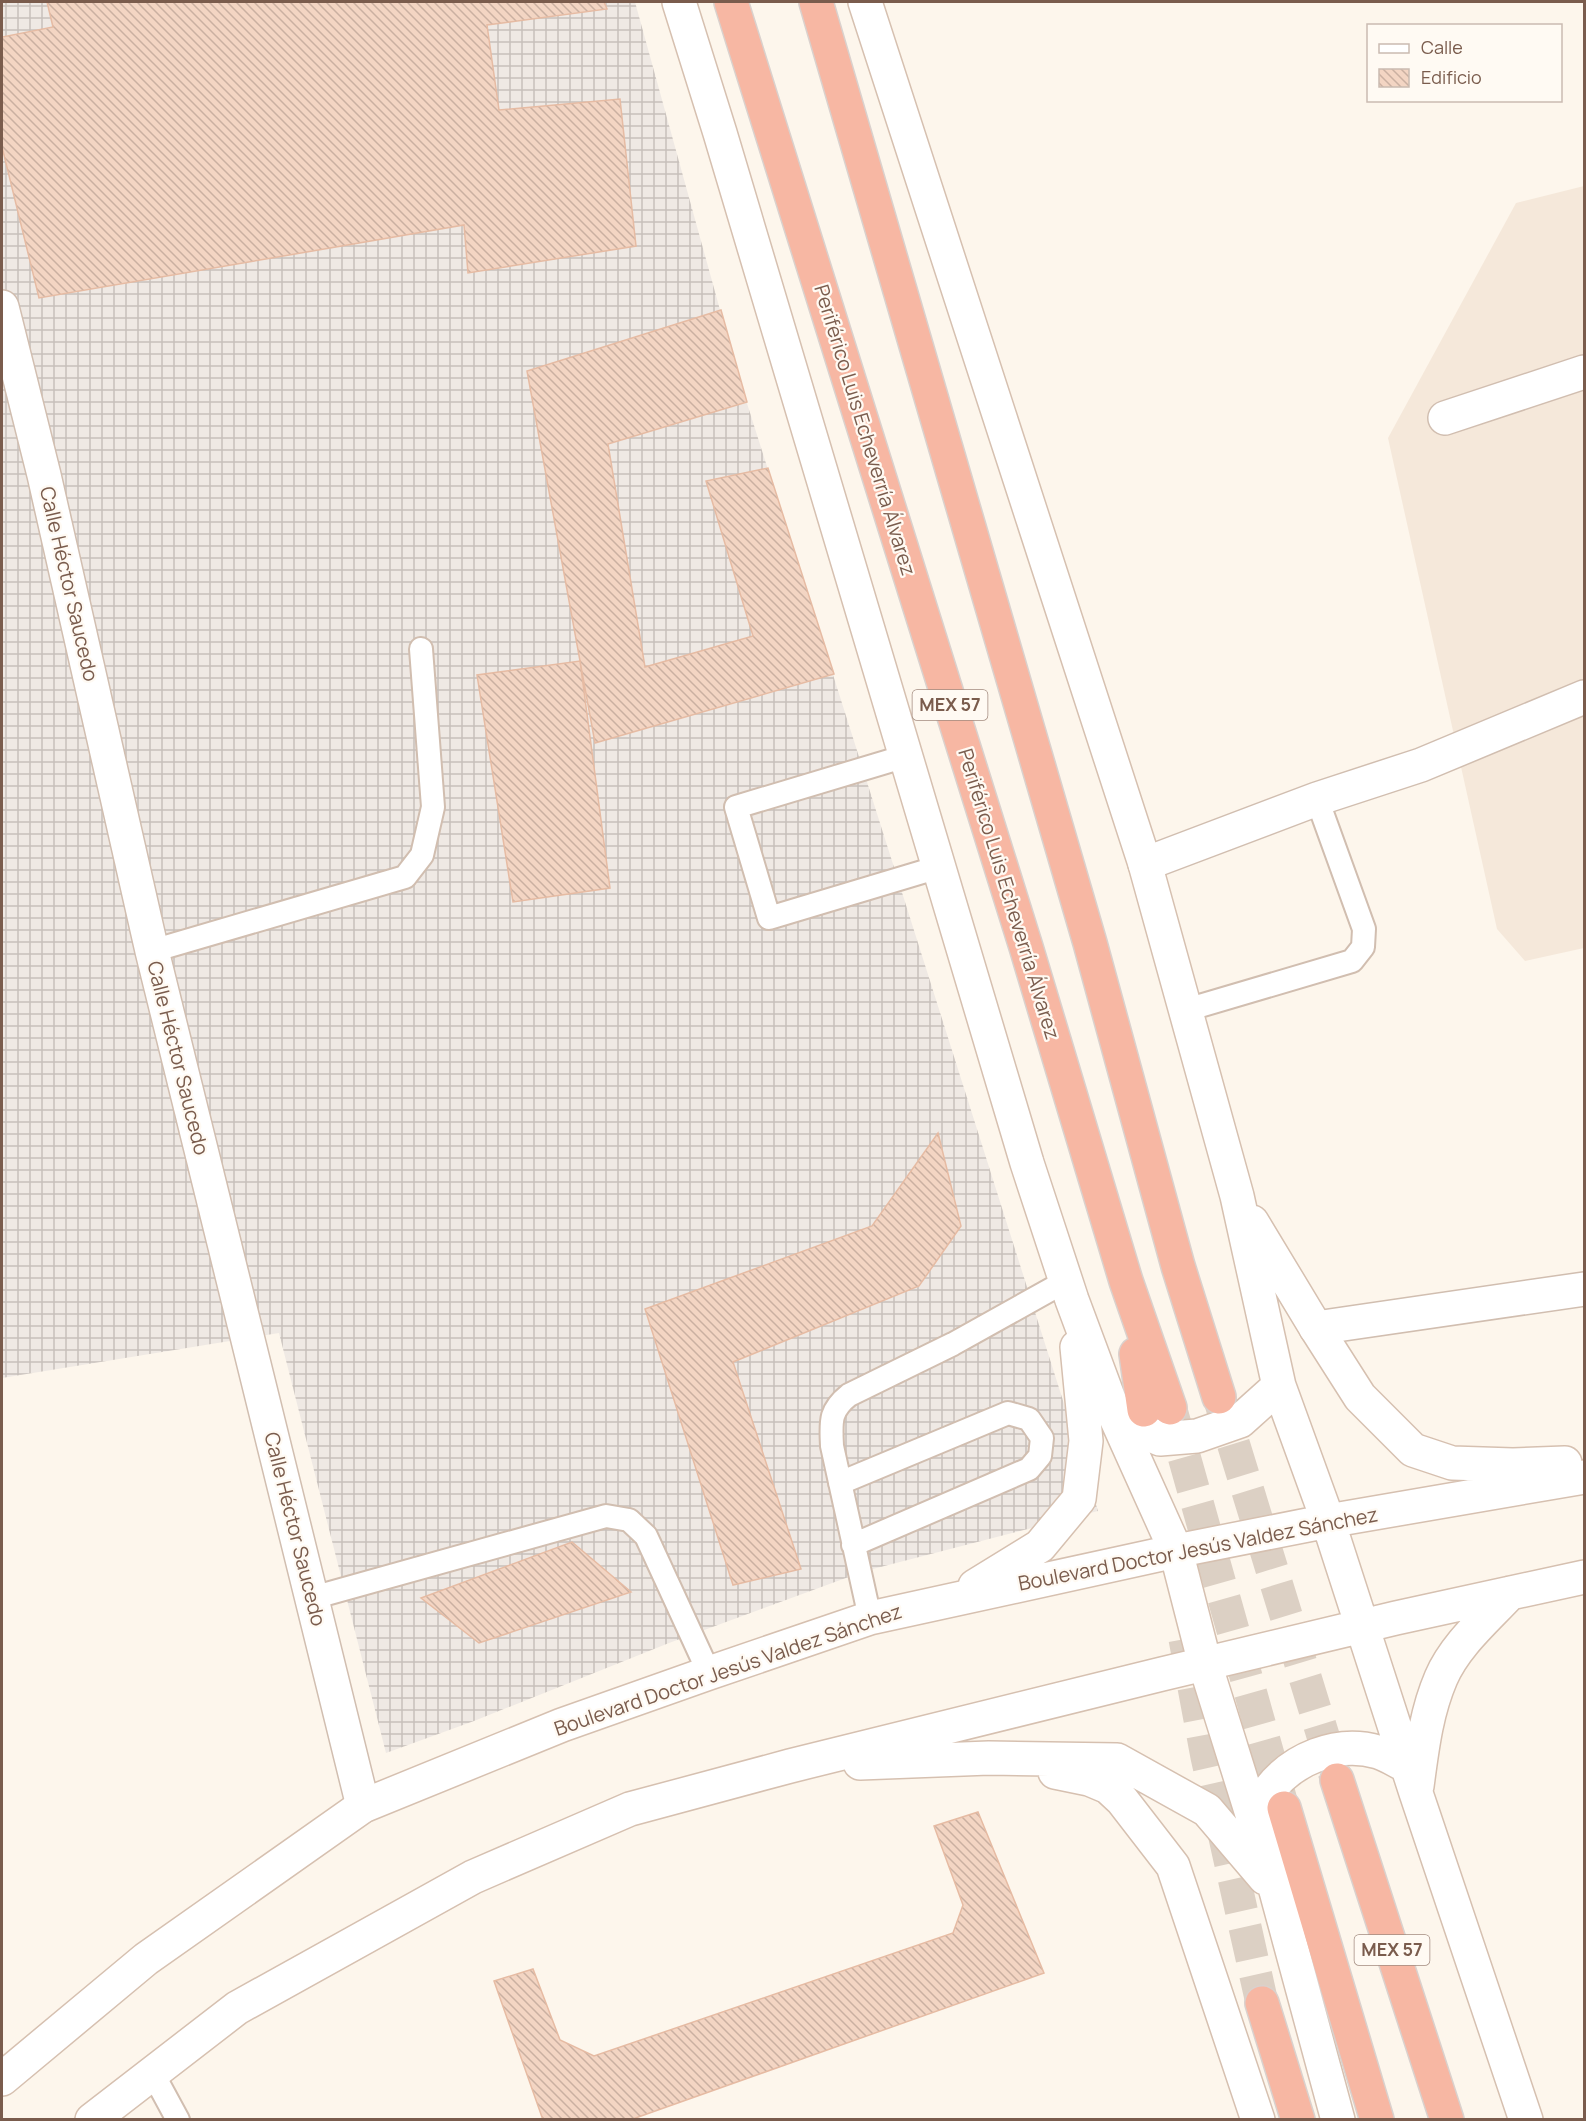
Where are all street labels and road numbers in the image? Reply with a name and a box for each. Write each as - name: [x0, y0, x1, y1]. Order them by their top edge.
- street label: Periférico Luis Echeverría Álvarez: [808, 281, 923, 579]
- street label: Calle Héctor Saucedo: [34, 484, 105, 684]
- road number: MEX 57: [912, 690, 988, 720]
- street label: Periférico Luis Echeverría Álvarez: [952, 745, 1067, 1043]
- street label: Calle Héctor Saucedo: [141, 958, 216, 1158]
- street label: Calle Héctor Saucedo: [258, 1429, 333, 1629]
- street label: Boulevard Doctor Jesús Valdez Sánchez: [1016, 1500, 1380, 1597]
- street label: Boulevard Doctor Jesús Valdez Sánchez: [550, 1597, 905, 1742]
- road number: MEX 57: [1354, 1935, 1430, 1965]

